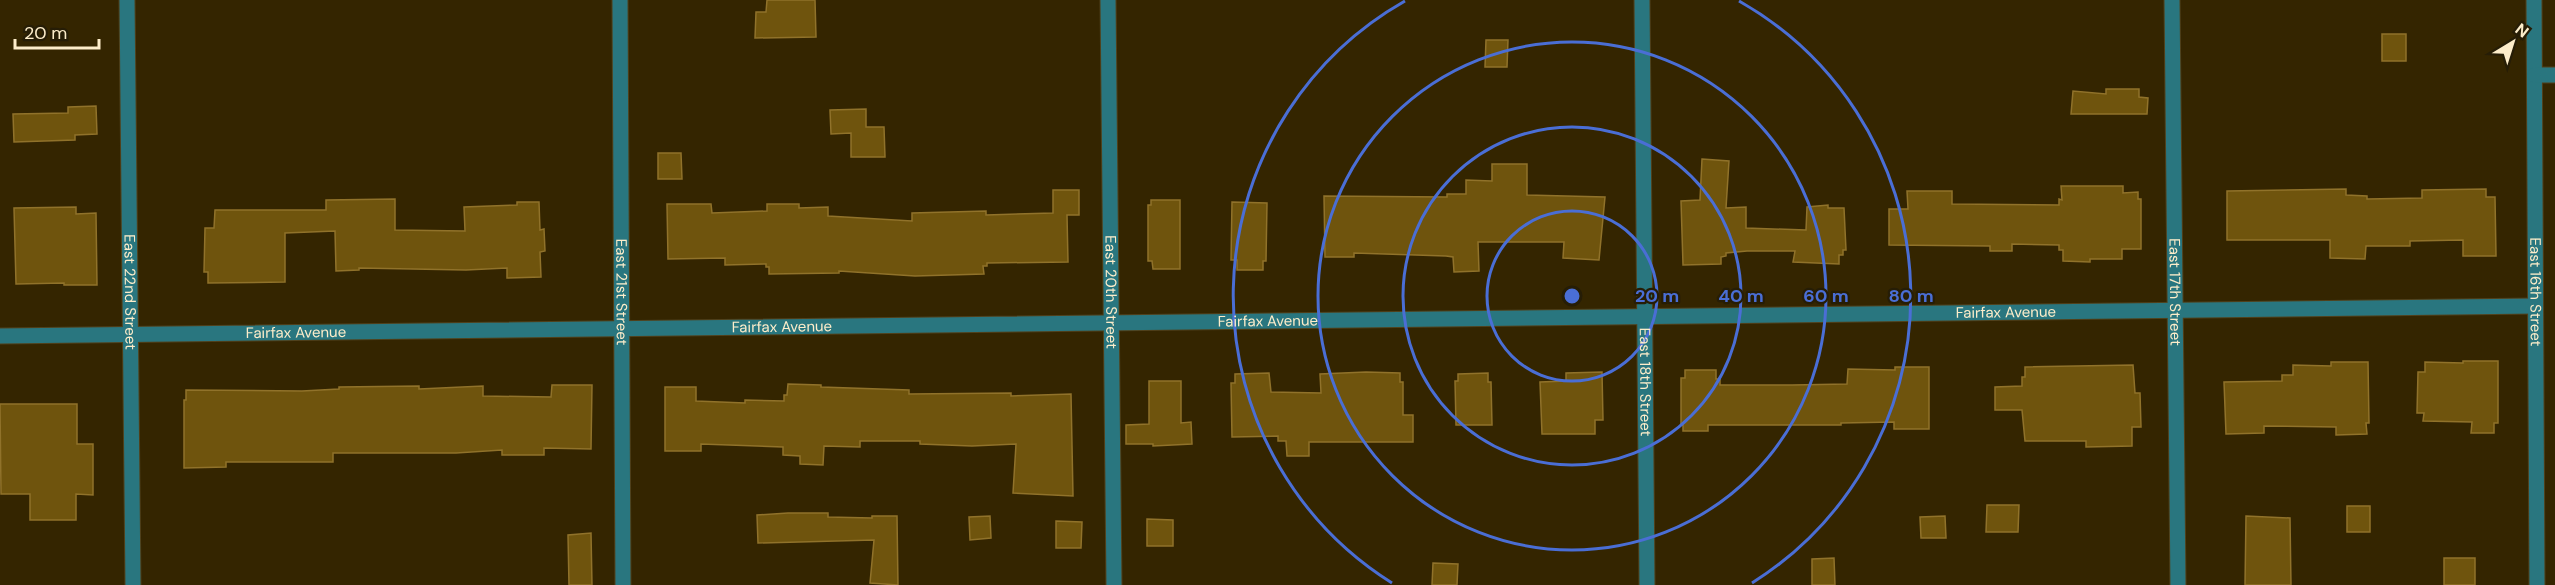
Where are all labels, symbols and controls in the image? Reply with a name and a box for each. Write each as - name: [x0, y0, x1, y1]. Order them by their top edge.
- scale bar: [15, 12, 99, 50]
- north arrow: [2483, 12, 2543, 72]
- text: N: [2511, 19, 2533, 42]
- text: 20 m: [24, 21, 67, 45]
- street label: East 22nd Street: [119, 234, 141, 350]
- street label: East 20th Street: [1100, 235, 1122, 349]
- street label: East 16th Street: [2525, 237, 2546, 347]
- street label: East 17th Street: [2164, 238, 2186, 346]
- street label: East 21st Street: [611, 239, 632, 346]
- text: 20 m: [1635, 284, 1679, 308]
- text: 40 m: [1718, 284, 1764, 308]
- text: 60 m: [1803, 284, 1849, 308]
- text: 80 m: [1888, 284, 1934, 308]
- centre of rings: [1562, 286, 1582, 306]
- street label: Fairfax Avenue: [1956, 302, 2056, 323]
- street label: Fairfax Avenue: [1218, 310, 1318, 332]
- street label: Fairfax Avenue: [732, 316, 832, 337]
- street label: Fairfax Avenue: [246, 322, 346, 343]
- street label: East 18th Street: [1635, 328, 1656, 436]

